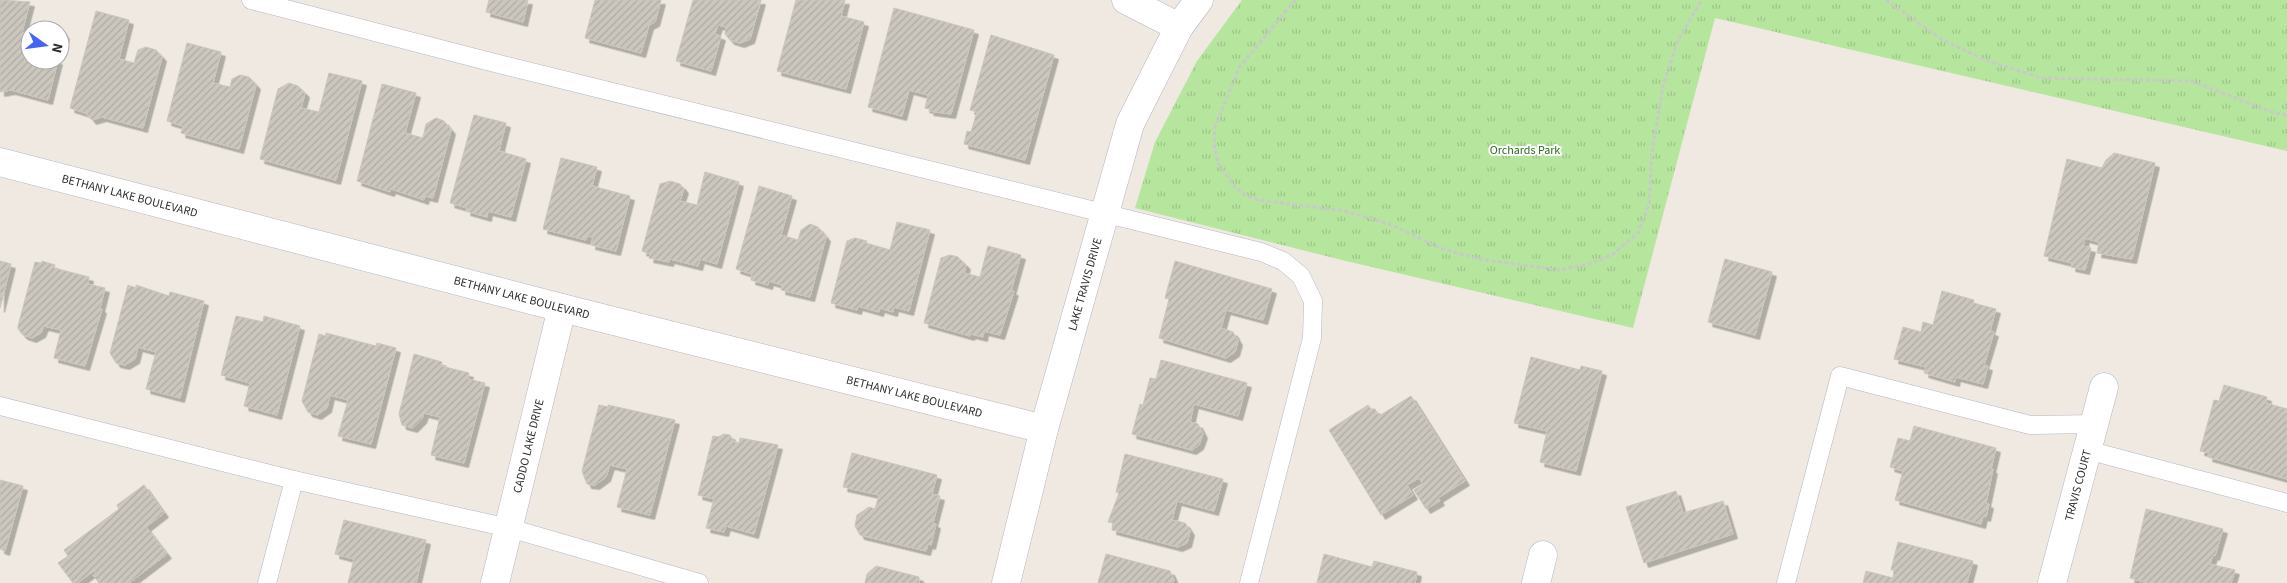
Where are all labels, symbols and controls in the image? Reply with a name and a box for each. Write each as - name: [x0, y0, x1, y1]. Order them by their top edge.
- north arrow: [20, 20, 70, 70]
- text: N: [46, 41, 67, 55]
- park label: Orchards Park: [1490, 142, 1560, 159]
- street label: BETHANY LAKE BOULEVARD: [60, 170, 199, 222]
- street label: LAKE TRAVIS DRIVE: [1064, 236, 1106, 333]
- street label: BETHANY LAKE BOULEVARD: [452, 272, 591, 324]
- street label: BETHANY LAKE BOULEVARD: [844, 372, 984, 422]
- street label: CADDO LAKE DRIVE: [509, 397, 549, 495]
- street label: TRAVIS COURT: [2061, 447, 2096, 523]

